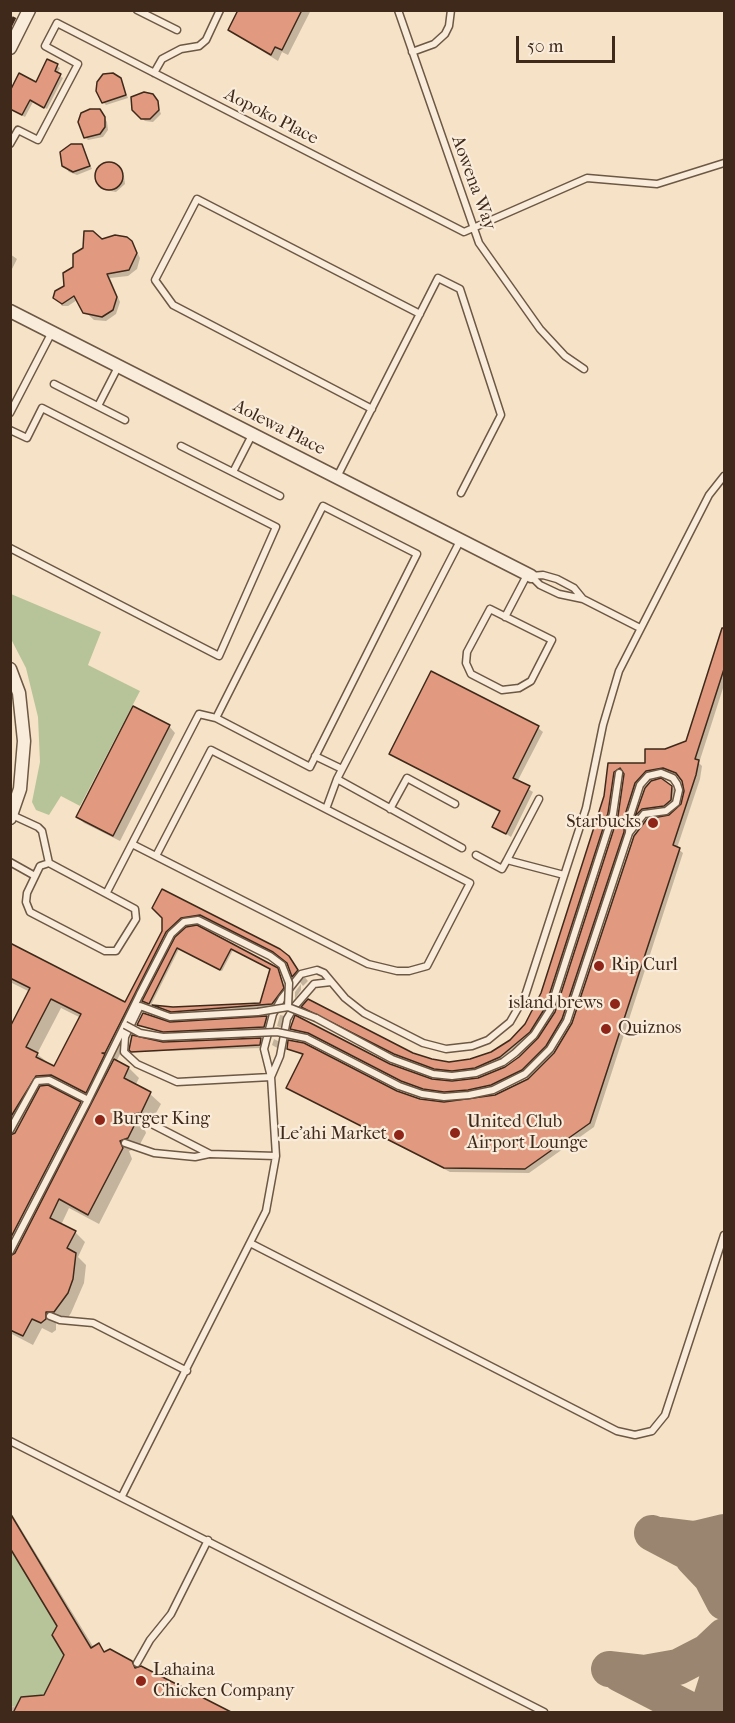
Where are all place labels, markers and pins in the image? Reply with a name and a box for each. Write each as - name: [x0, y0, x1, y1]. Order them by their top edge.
- place label: Starbucks: [566, 812, 641, 834]
- marker: Starbucks: [646, 816, 660, 830]
- place label: Rip Curl: [611, 955, 678, 977]
- marker: Rip Curl: [592, 959, 606, 973]
- place label: island brews: [508, 993, 603, 1015]
- marker: island brews: [608, 997, 622, 1011]
- place label: Quiznos: [618, 1018, 681, 1040]
- marker: Quiznos: [599, 1022, 613, 1036]
- place label: Burger King: [112, 1109, 210, 1131]
- place label: United Club Airport Lounge: [467, 1112, 588, 1154]
- marker: Burger King: [93, 1113, 107, 1127]
- place label: Le'ahi Market: [279, 1124, 387, 1146]
- marker: United Club Airport Lounge: [448, 1126, 462, 1140]
- marker: Le'ahi Market: [392, 1128, 406, 1142]
- place label: Lahaina Chicken Company: [153, 1660, 294, 1702]
- marker: Lahaina Chicken Company: [134, 1674, 148, 1688]

